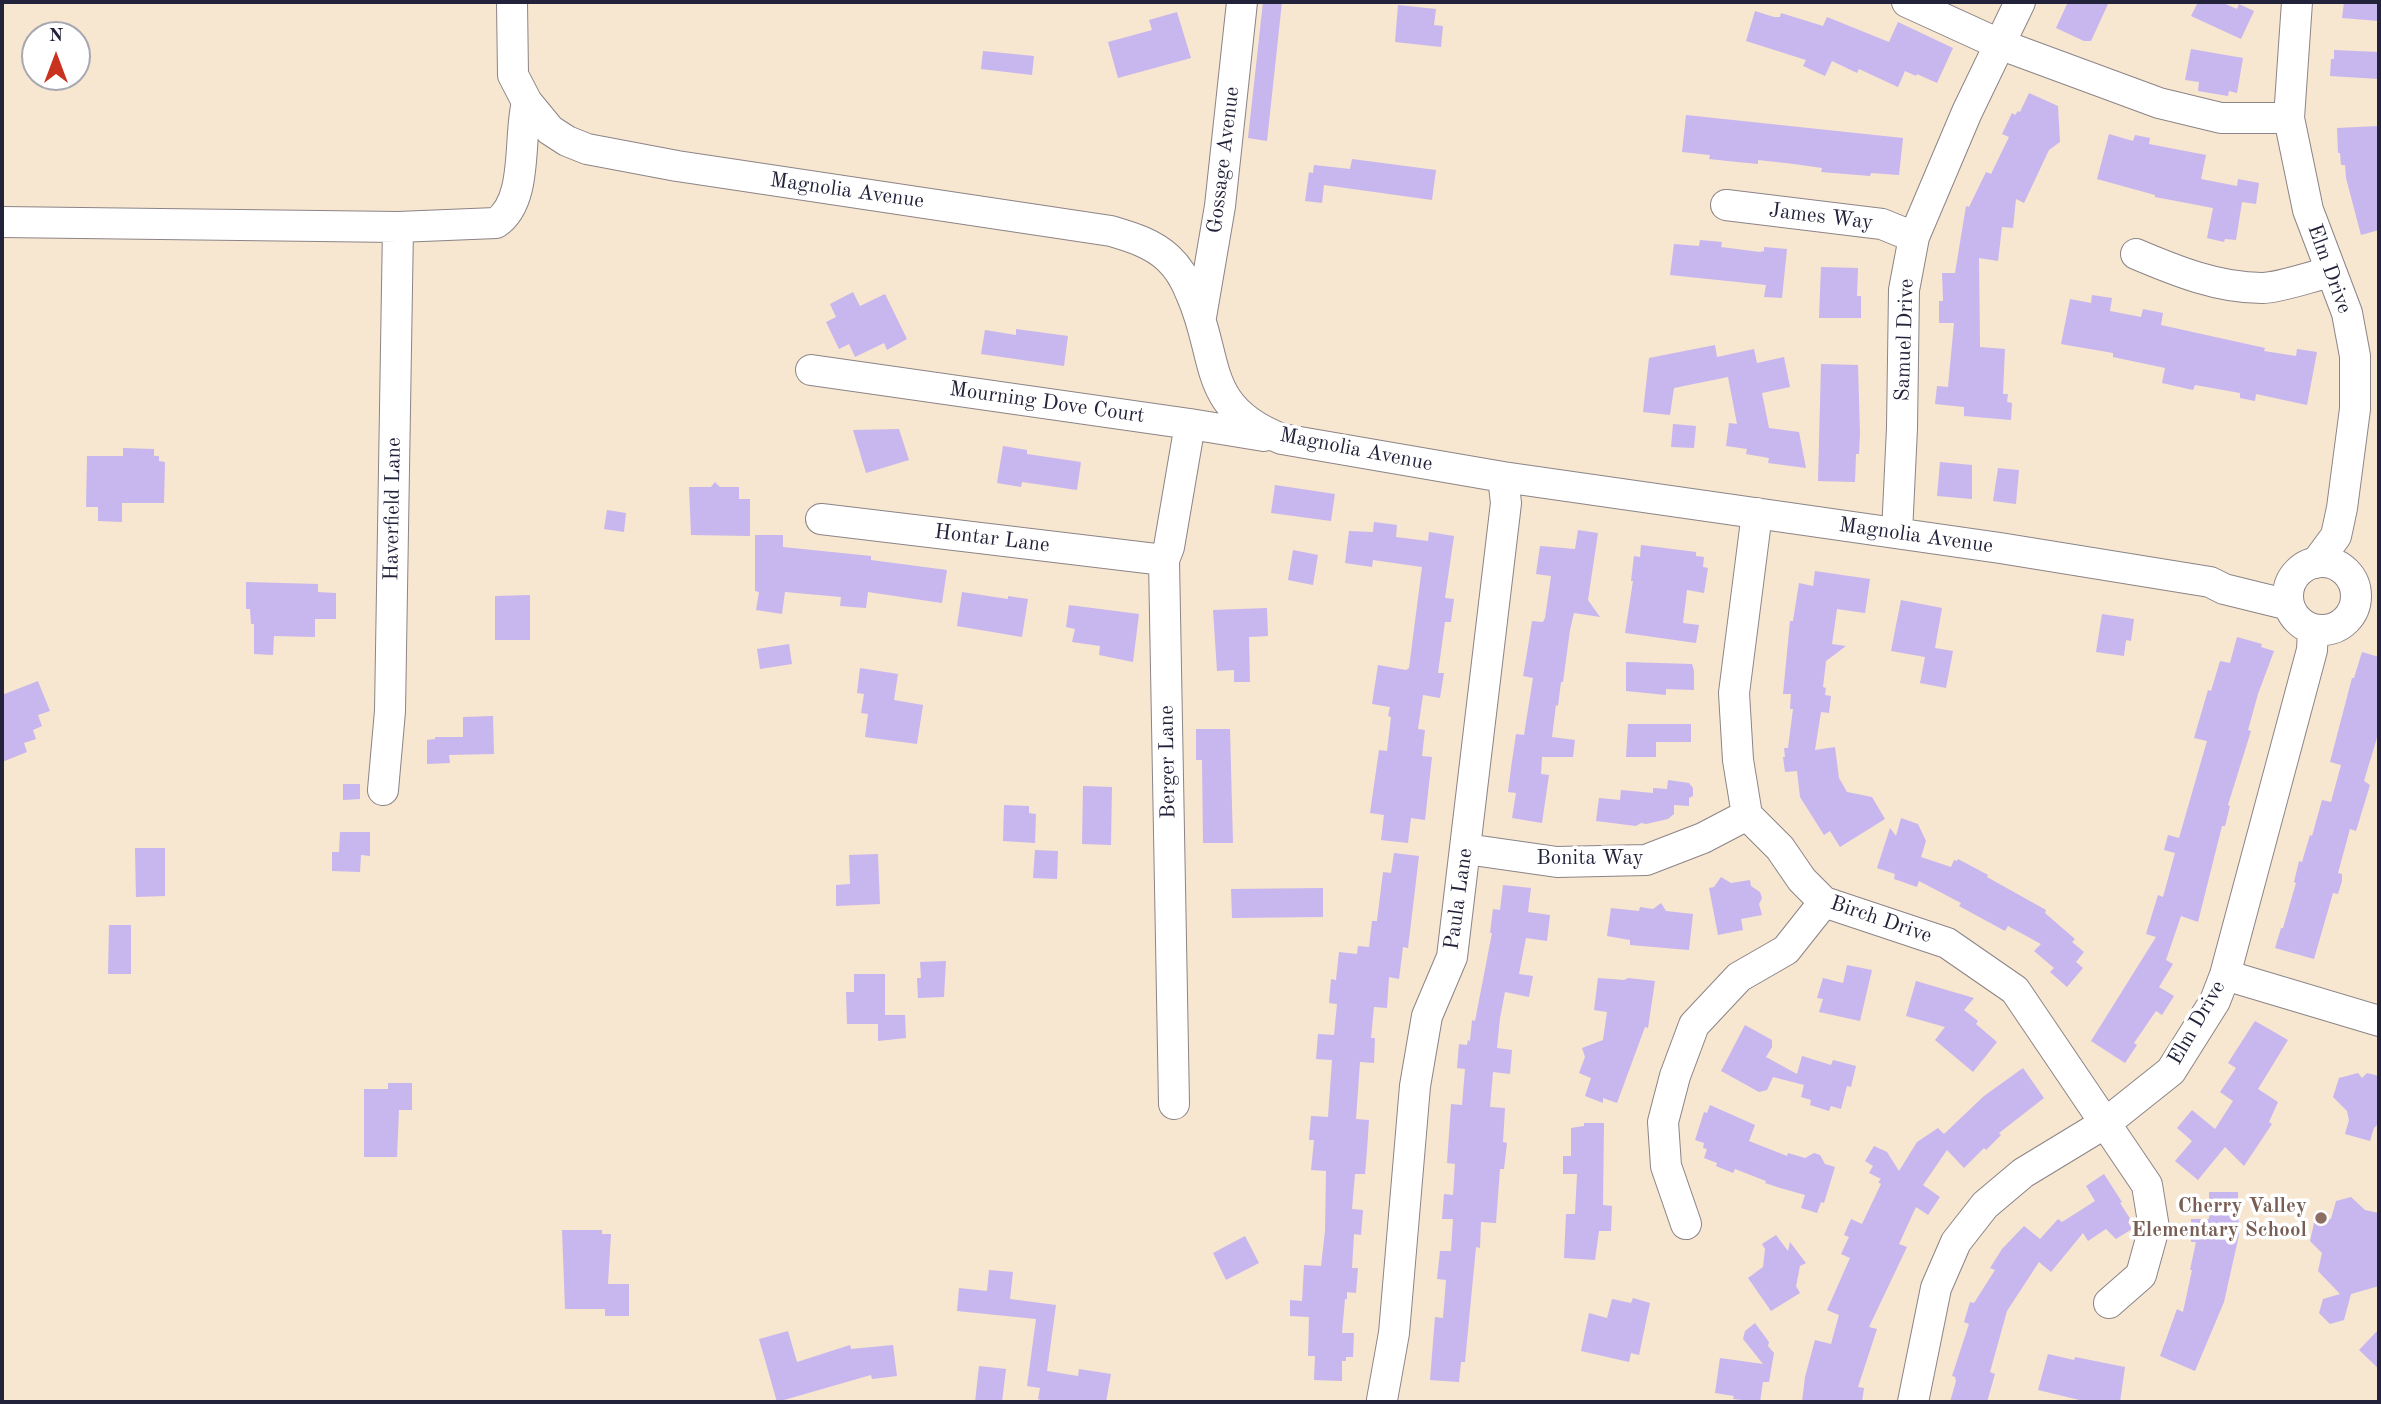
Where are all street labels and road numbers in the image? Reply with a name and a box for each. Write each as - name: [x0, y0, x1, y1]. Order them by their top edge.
- street label: Gossage Avenue: [1202, 85, 1246, 235]
- street label: Magnolia Avenue: [768, 168, 926, 214]
- street label: James Way: [1767, 198, 1875, 236]
- street label: Elm Drive: [2301, 221, 2357, 317]
- street label: Samuel Drive: [1890, 278, 1920, 402]
- street label: Mourning Dove Court: [948, 377, 1146, 429]
- street label: Magnolia Avenue: [1277, 423, 1435, 477]
- street label: Haverfield Lane: [379, 437, 407, 581]
- street label: Magnolia Avenue: [1837, 513, 1995, 559]
- street label: Hontar Lane: [933, 519, 1051, 559]
- street label: Berger Lane: [1154, 705, 1182, 819]
- street label: Bonita Way: [1536, 845, 1644, 871]
- street label: Paula Lane: [1439, 847, 1479, 951]
- street label: Birch Drive: [1827, 891, 1935, 949]
- street label: Elm Drive: [2163, 976, 2231, 1070]

